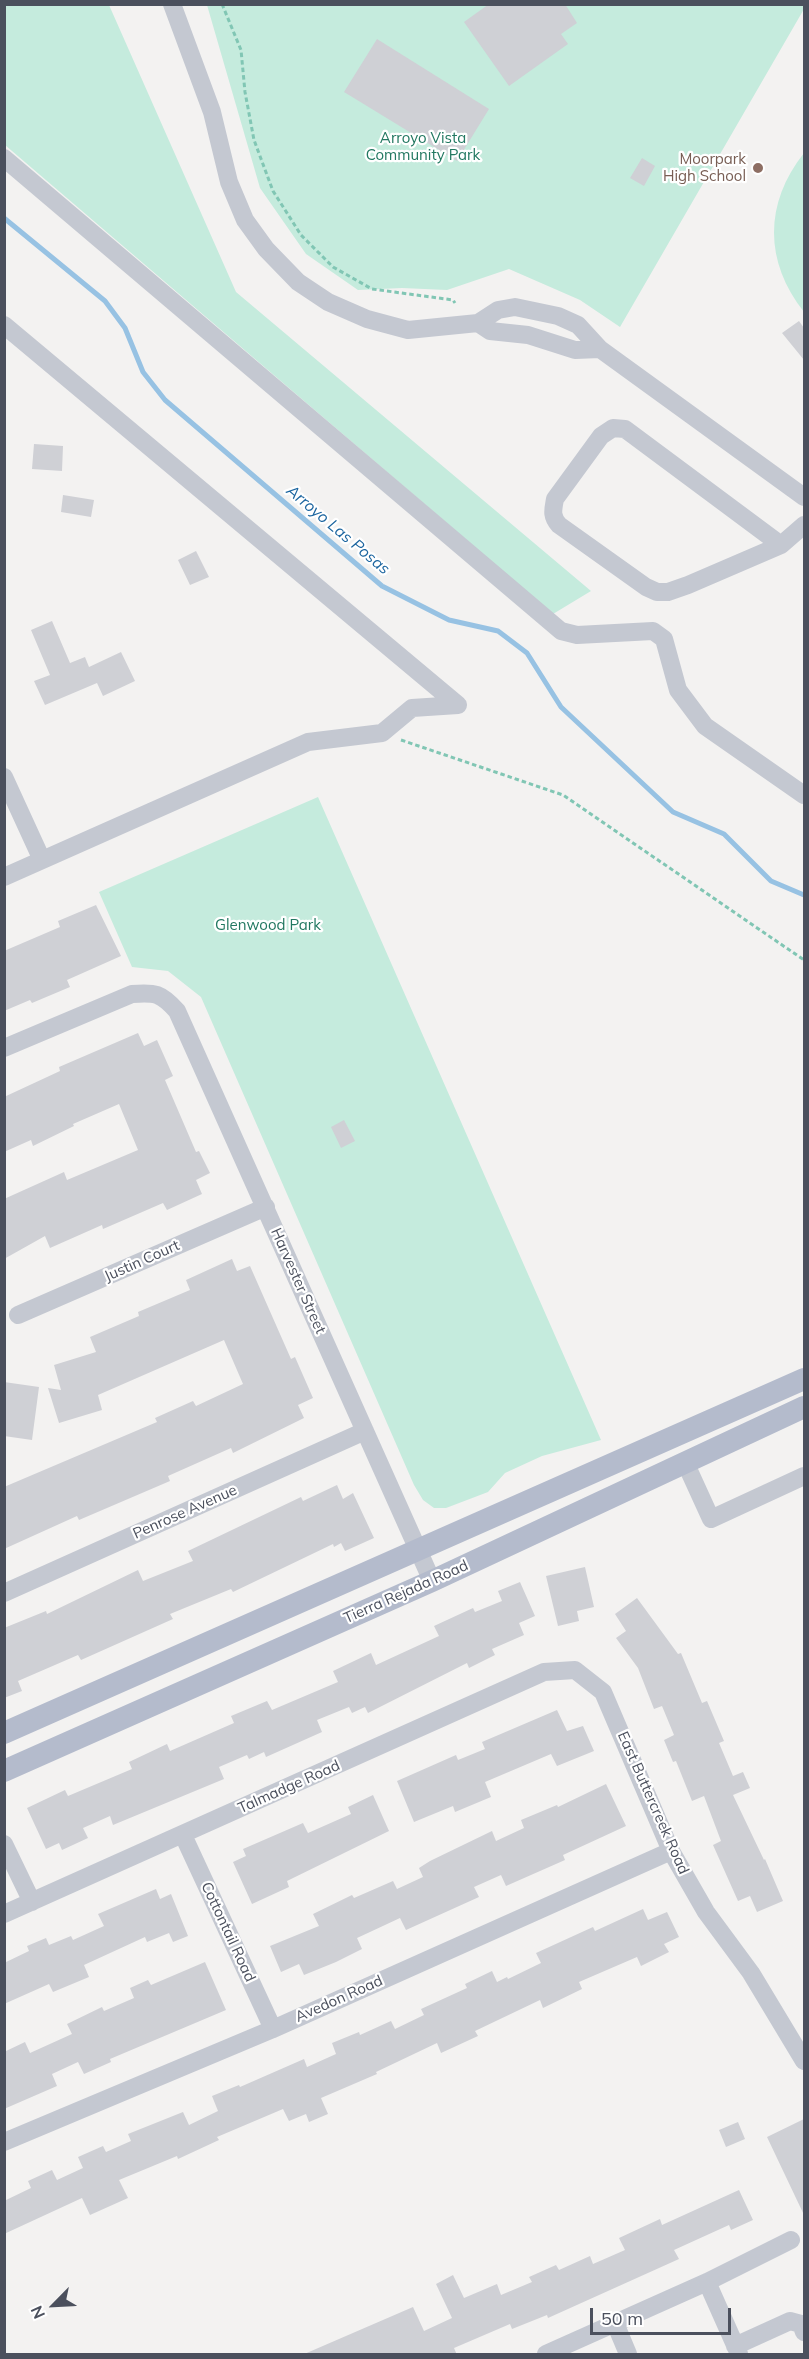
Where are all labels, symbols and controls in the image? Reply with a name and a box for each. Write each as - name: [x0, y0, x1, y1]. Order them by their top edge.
- park label: Arroyo Vista Community Park: [366, 129, 480, 164]
- place label: Moorpark High School: [663, 150, 746, 185]
- marker: Moorpark High School: [751, 161, 765, 175]
- water label: Arroyo Las Posas: [282, 481, 394, 579]
- park label: Glenwood Park: [215, 916, 321, 934]
- street label: Harvester Street: [267, 1225, 329, 1337]
- street label: Justin Court: [102, 1236, 182, 1286]
- street label: Penrose Avenue: [130, 1481, 240, 1543]
- street label: Tierra Rejada Road: [341, 1556, 471, 1628]
- street label: East Buttercreek Road: [613, 1729, 693, 1877]
- street label: Talmadge Road: [235, 1756, 343, 1818]
- street label: Cottontail Road: [197, 1879, 259, 1985]
- street label: Avedon Road: [293, 1972, 385, 2026]
- north arrow: [24, 2275, 84, 2335]
- scale bar: [593, 2296, 734, 2334]
- text: N: [26, 2303, 49, 2322]
- text: 50 m: [601, 2307, 643, 2330]

